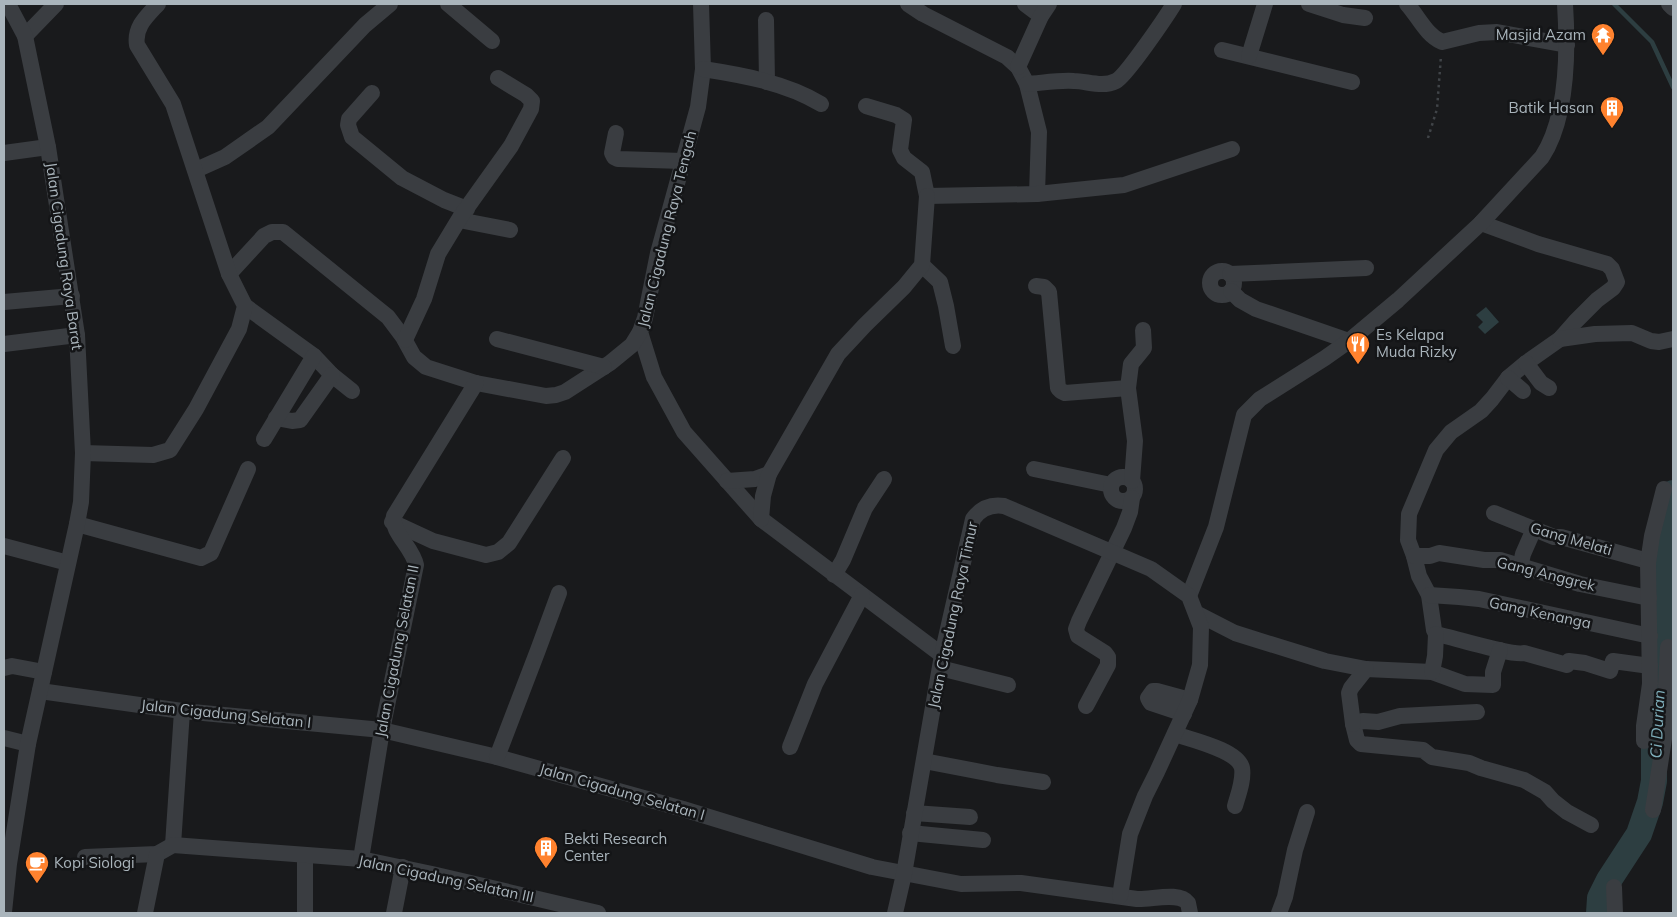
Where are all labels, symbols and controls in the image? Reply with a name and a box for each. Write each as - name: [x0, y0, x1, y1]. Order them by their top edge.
- temple icon: Masjid Azam: [1590, 22, 1616, 56]
- place label: Masjid Azam: [1496, 25, 1586, 44]
- building icon: Batik Hasan: [1599, 95, 1625, 129]
- place label: Batik Hasan: [1509, 98, 1594, 117]
- street label: Jalan Cigadung Raya Tengah: [633, 128, 700, 329]
- street label: Jalan Cigadung Raya Barat: [42, 161, 87, 351]
- place label: Es Kelapa Muda Rizky: [1376, 325, 1457, 361]
- restaurant icon: Es Kelapa Muda Rizky: [1345, 331, 1371, 365]
- street label: Gang Melati: [1528, 518, 1614, 559]
- street label: Jalan Cigadung Raya Timur: [923, 519, 982, 710]
- street label: Gang Anggrek: [1495, 552, 1598, 595]
- street label: Jalan Cigadung Selatan II: [370, 563, 423, 739]
- street label: Gang Kenanga: [1487, 592, 1593, 633]
- water label: Ci Durian: [1645, 689, 1669, 759]
- street label: Jalan Cigadung Selatan I: [140, 695, 312, 732]
- street label: Jalan Cigadung Selatan I: [537, 759, 707, 824]
- place label: Bekti Research Center: [564, 829, 667, 865]
- building icon: Bekti Research Center: [533, 835, 559, 869]
- cafe icon: Kopi Siologi: [24, 850, 50, 884]
- street label: Jalan Cigadung Selatan III: [356, 851, 536, 906]
- place label: Kopi Siologi: [54, 853, 135, 872]

